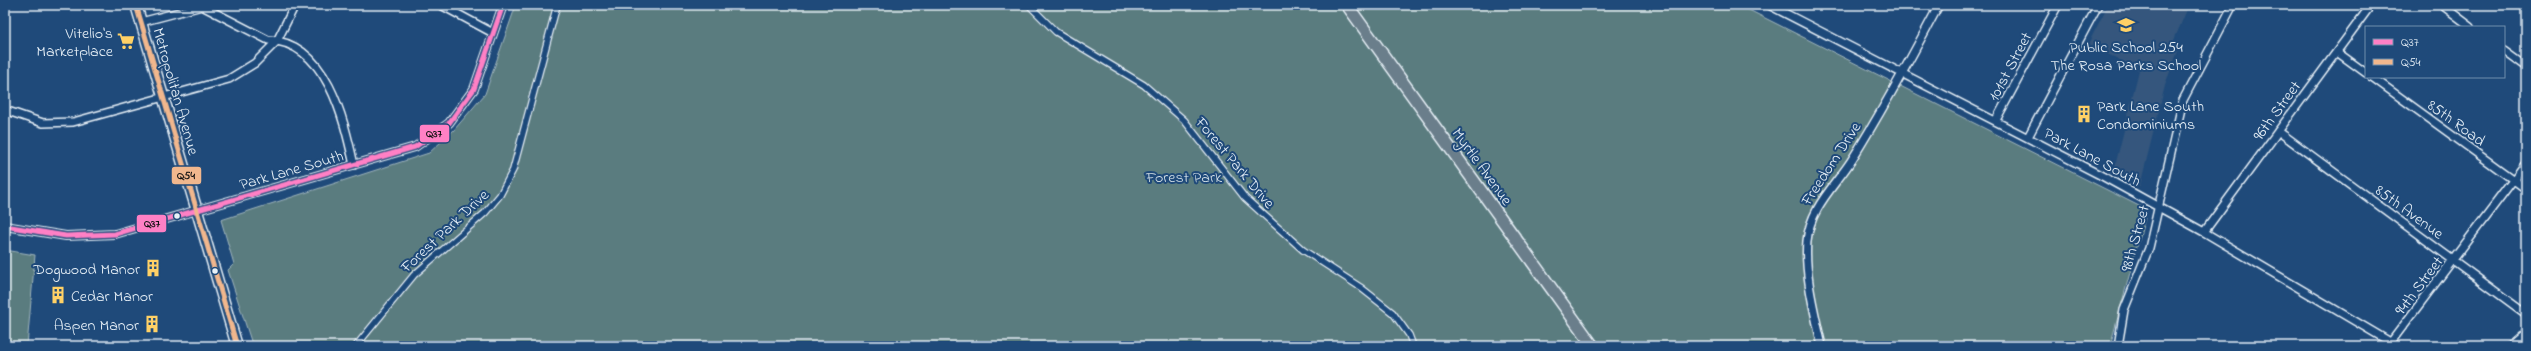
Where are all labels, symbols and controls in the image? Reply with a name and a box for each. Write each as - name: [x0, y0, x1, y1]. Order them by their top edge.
- school or university icon: Public School 254 The Rosa Parks School: [2116, 15, 2136, 35]
- place label: Vitelio's Marketplace: [36, 22, 114, 64]
- street label: Metropolitan Avenue: [145, 25, 205, 159]
- legend: [2365, 26, 2505, 78]
- street label: 101st Street: [1983, 28, 2039, 106]
- supermarket icon: Vitelio's Marketplace: [116, 31, 136, 51]
- text: Q37: [2401, 34, 2419, 52]
- place label: Public School 254 The Rosa Parks School: [2051, 36, 2202, 78]
- text: Q54: [2401, 54, 2421, 72]
- street label: 96th Street: [2248, 76, 2308, 146]
- street label: 85th Road: [2422, 94, 2490, 153]
- place label: Park Lane South Condominiums: [2097, 95, 2204, 137]
- building icon: Park Lane South Condominiums: [2074, 104, 2094, 124]
- street label: Forest Park Drive: [1188, 111, 1281, 215]
- street label: Freedom Drive: [1795, 117, 1868, 212]
- street label: Park Lane South: [2039, 122, 2145, 194]
- street label: Myrtle Avenue: [1445, 123, 1518, 212]
- line badge: Q37: [419, 124, 450, 143]
- text: Q37: [426, 126, 443, 142]
- street label: Park Lane South: [237, 145, 346, 197]
- line badge: Q54: [171, 166, 202, 185]
- park label: Forest Park: [1145, 166, 1223, 190]
- text: Q54: [177, 168, 195, 184]
- street label: 85th Avenue: [2369, 179, 2449, 246]
- street label: Forest Park Drive: [395, 184, 496, 280]
- street label: 98th Street: [2115, 202, 2157, 275]
- unlabelled marker: [172, 211, 182, 221]
- line badge: Q37: [136, 214, 167, 233]
- text: Q37: [144, 216, 161, 232]
- street label: 94th Street: [2389, 251, 2450, 321]
- place label: Dogwood Manor: [32, 258, 140, 282]
- building icon: Dogwood Manor: [143, 258, 163, 278]
- unlabelled marker: [210, 266, 220, 276]
- building icon: Cedar Manor: [48, 285, 68, 305]
- place label: Cedar Manor: [71, 285, 153, 309]
- place label: Aspen Manor: [54, 314, 139, 338]
- building icon: Aspen Manor: [142, 314, 162, 334]

